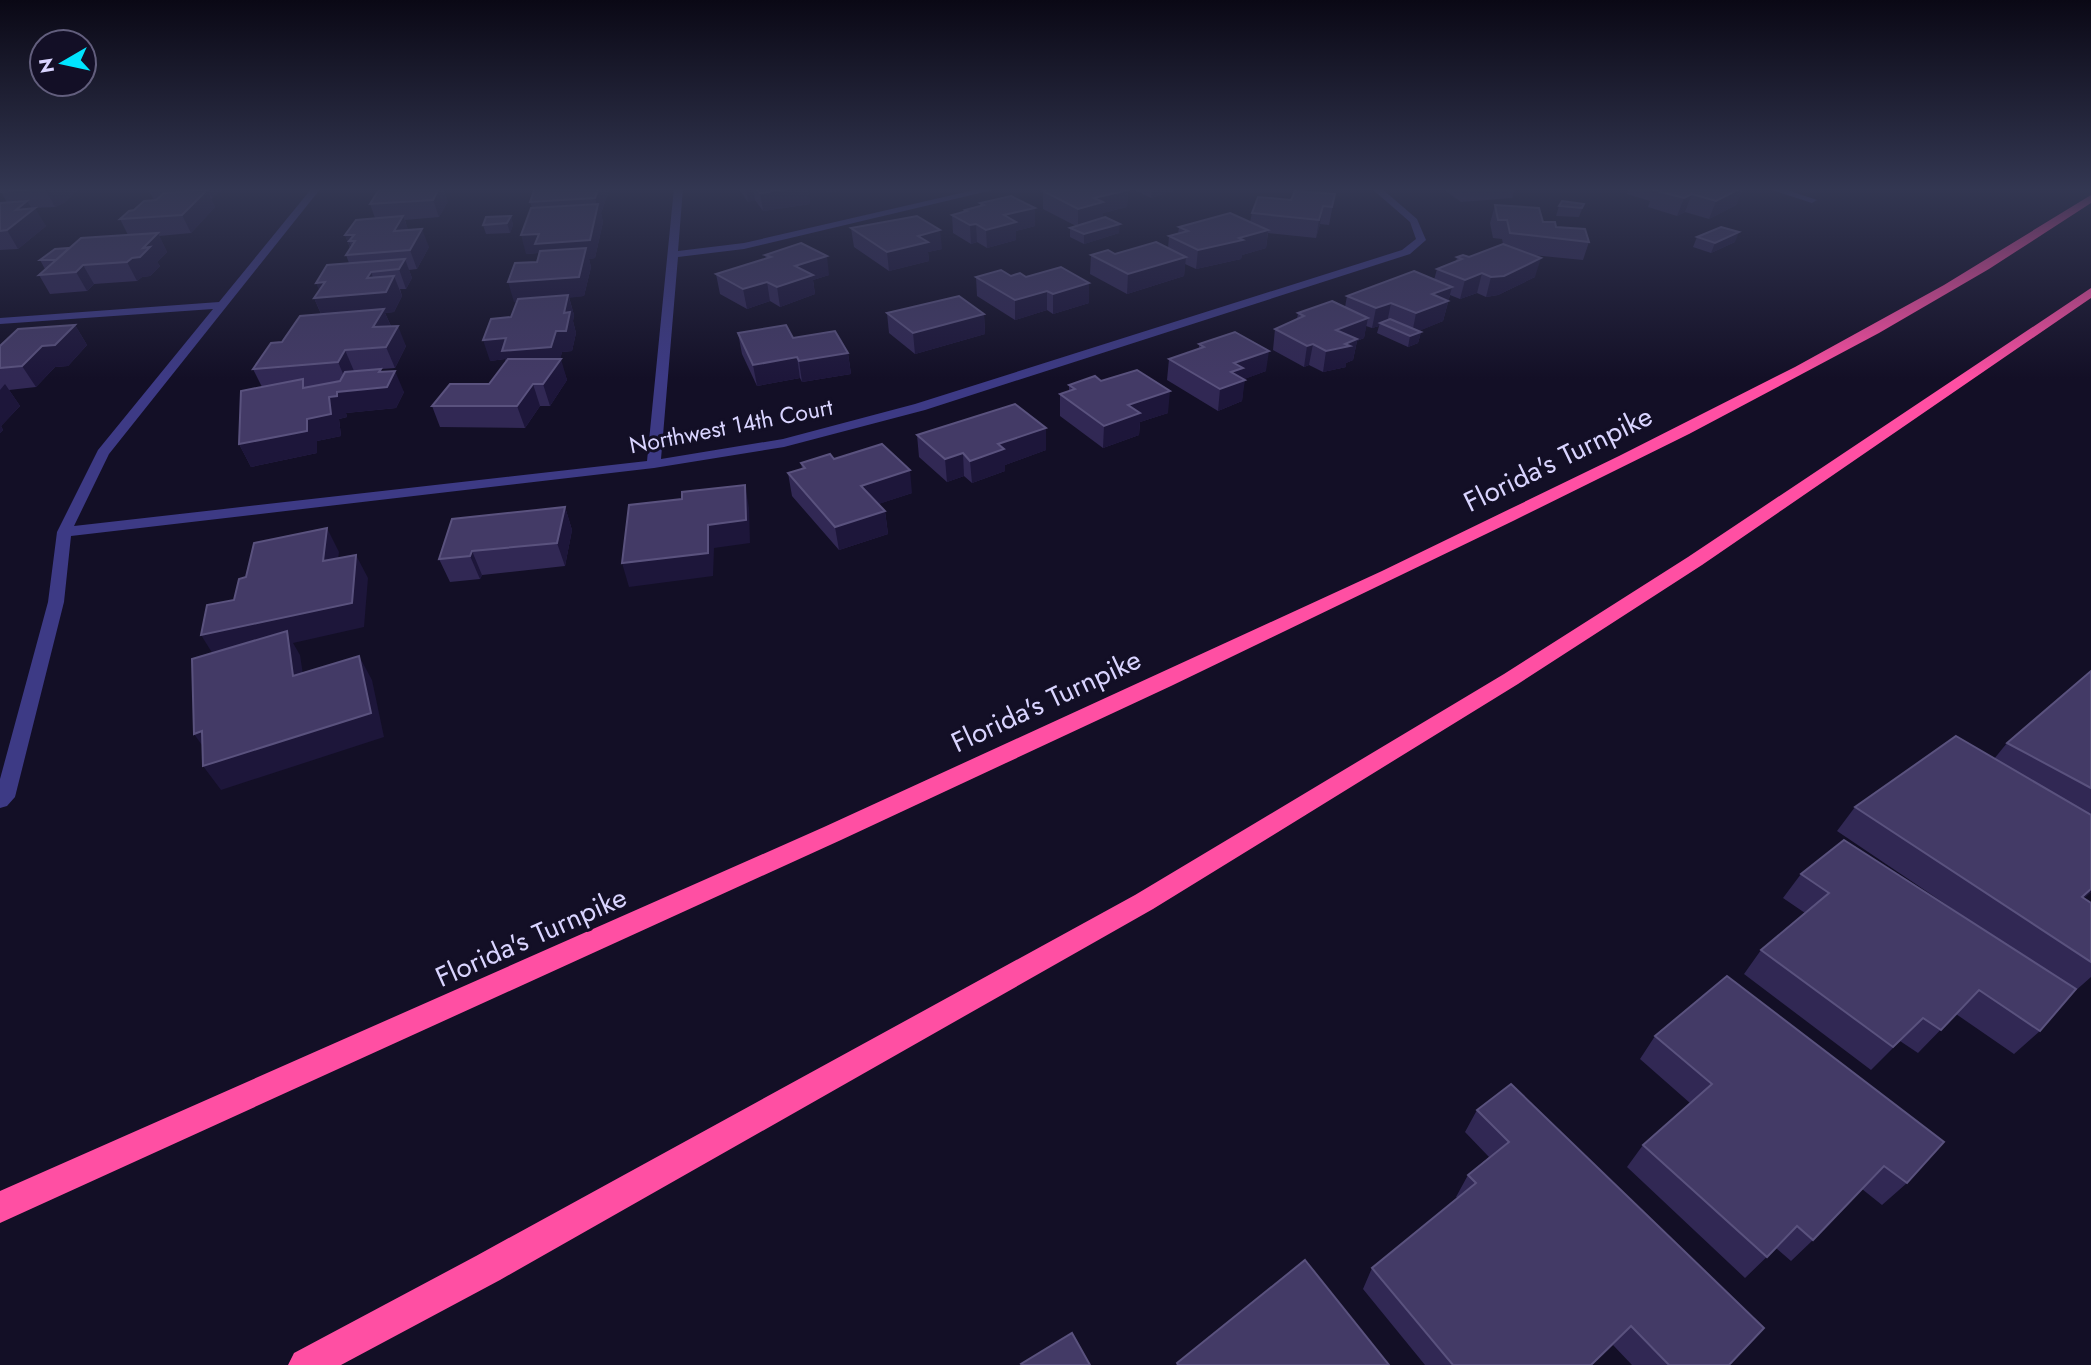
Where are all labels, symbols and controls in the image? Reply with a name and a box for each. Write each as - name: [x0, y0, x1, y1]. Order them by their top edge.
- north arrow: [28, 28, 98, 98]
- text: N: [32, 56, 61, 75]
- street label: Northwest 14th Court: [626, 390, 836, 462]
- street label: Florida's Turnpike: [1457, 396, 1659, 522]
- street label: Florida's Turnpike: [944, 639, 1148, 763]
- street label: Florida's Turnpike: [429, 876, 633, 998]

